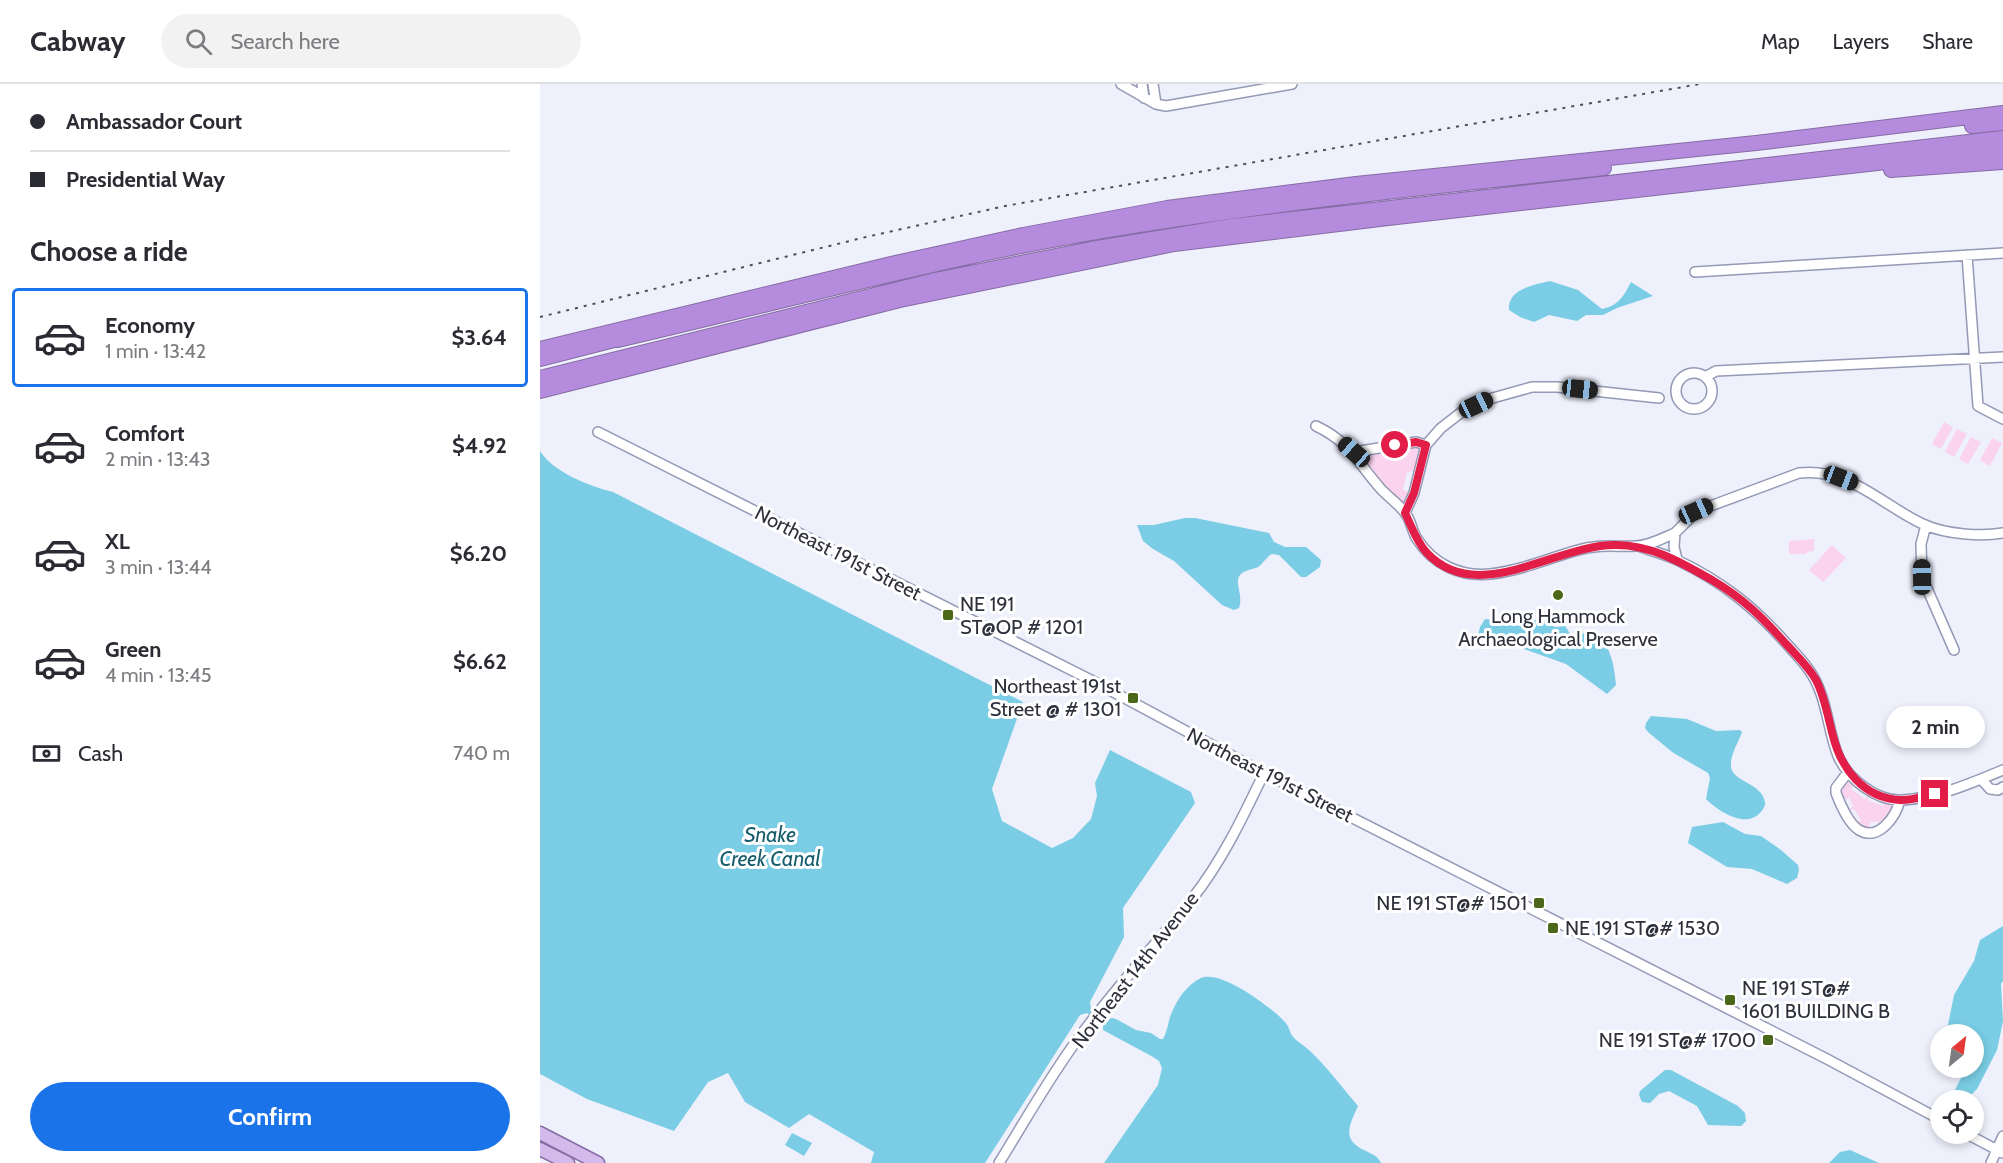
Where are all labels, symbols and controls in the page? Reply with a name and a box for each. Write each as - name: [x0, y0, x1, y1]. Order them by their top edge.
- search box: [161, 14, 581, 68]
- text: Cabway: [30, 24, 125, 58]
- icon: search: [182, 25, 215, 58]
- text: Search here: [230, 28, 340, 55]
- text: Map: [1761, 29, 1800, 54]
- text: Layers: [1833, 29, 1889, 54]
- text: Share: [1922, 29, 1973, 54]
- text: Ambassador Court: [66, 108, 242, 135]
- text: Presidential Way: [66, 166, 225, 193]
- text: Choose a ride: [30, 235, 188, 268]
- icon: car: [33, 311, 87, 365]
- text: Economy: [105, 312, 195, 339]
- text: $3.64: [451, 324, 507, 351]
- text: 1 min · 13:42: [105, 339, 206, 363]
- car: [1561, 378, 1599, 400]
- car: [1456, 389, 1496, 421]
- icon: car: [33, 419, 87, 473]
- text: Comfort: [105, 420, 184, 447]
- route start: [1381, 431, 1408, 458]
- text: $4.92: [452, 432, 507, 459]
- car: [1335, 433, 1373, 471]
- text: 2 min · 13:43: [105, 447, 211, 471]
- car: [1821, 463, 1861, 493]
- car: [1676, 495, 1716, 527]
- street label: Northeast 191st Street: [751, 501, 925, 605]
- icon: car: [33, 527, 87, 581]
- text: XL: [105, 528, 130, 555]
- text: $6.20: [450, 540, 507, 567]
- text: 3 min · 13:44: [105, 555, 212, 579]
- car: [1913, 559, 1931, 595]
- marker: Long Hammock Archaeological Preserve: [1551, 588, 1565, 602]
- place label: NE 191 ST@OP # 1201: [960, 592, 1083, 639]
- place label: Long Hammock Archaeological Preserve: [1458, 604, 1658, 651]
- marker: NE 191 ST@OP # 1201: [941, 608, 955, 622]
- icon: car: [33, 635, 87, 689]
- text: Green: [105, 636, 161, 663]
- text: $6.62: [453, 648, 507, 675]
- text: 4 min · 13:45: [105, 663, 212, 687]
- place label: Northeast 191st Street @ # 1301: [990, 674, 1121, 721]
- marker: Northeast 191st Street @ # 1301: [1126, 691, 1140, 705]
- callout: 2 min: [1886, 707, 1984, 749]
- text: 2 min: [1911, 715, 1960, 739]
- street label: Northeast 191st Street: [1183, 723, 1357, 827]
- icon: cash: [30, 737, 63, 770]
- text: Cash: [78, 740, 123, 767]
- text: 740 m: [453, 741, 510, 765]
- route end: [1921, 780, 1948, 807]
- water label: Snake Creek Canal: [720, 822, 820, 871]
- street label: Northeast 14th Avenue: [1067, 887, 1203, 1053]
- place label: NE 191 ST@# 1501: [1376, 891, 1527, 915]
- marker: NE 191 ST@# 1501: [1532, 896, 1546, 910]
- place label: NE 191 ST@# 1530: [1565, 916, 1720, 940]
- marker: NE 191 ST@# 1530: [1546, 921, 1560, 935]
- place label: NE 191 ST@# 1601 BUILDING B: [1742, 976, 1890, 1023]
- marker: NE 191 ST@# 1601 BUILDING B: [1723, 993, 1737, 1007]
- north arrow: [1930, 1024, 1984, 1078]
- map controls: [1930, 1024, 1984, 1144]
- place label: NE 191 ST@# 1700: [1599, 1028, 1756, 1052]
- marker: NE 191 ST@# 1700: [1761, 1033, 1775, 1047]
- button: Confirm: [30, 1082, 510, 1151]
- button: locate: [1930, 1090, 1984, 1144]

